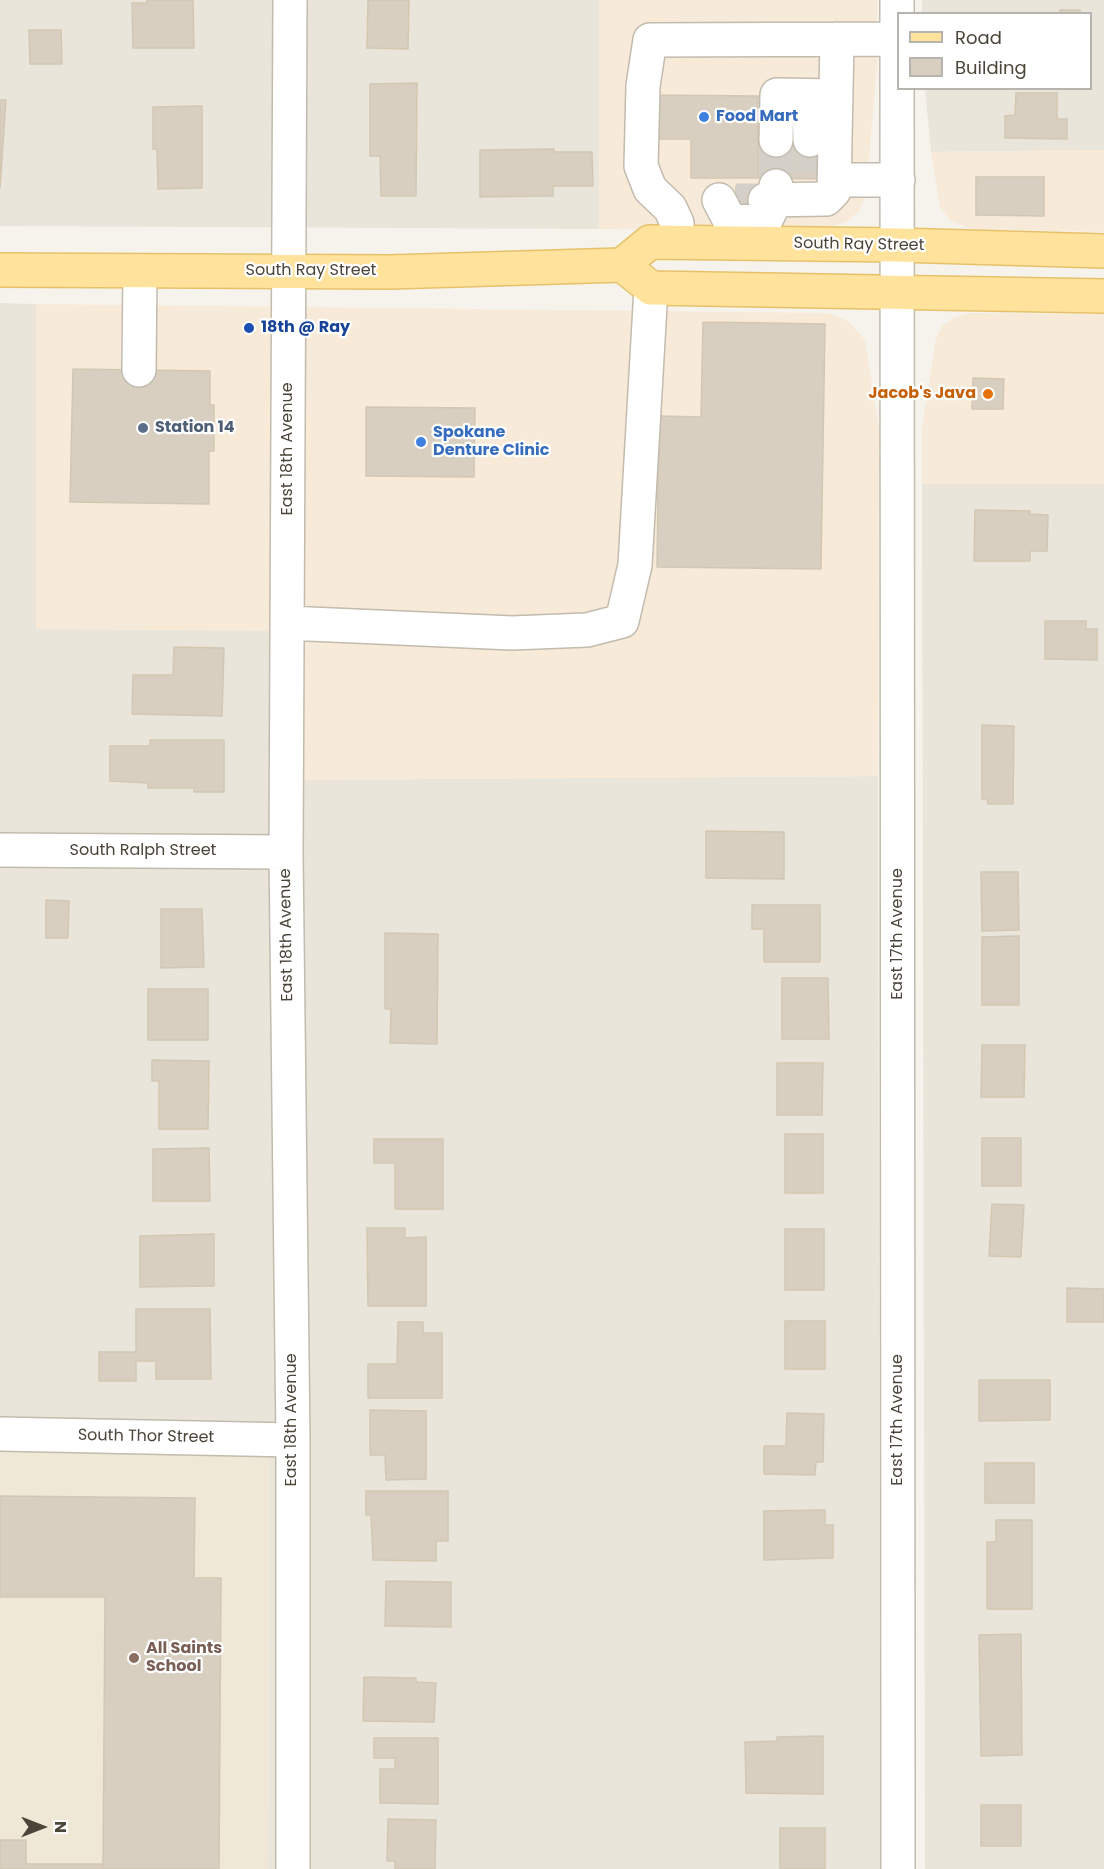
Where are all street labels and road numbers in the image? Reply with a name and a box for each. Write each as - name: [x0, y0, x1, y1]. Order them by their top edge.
- street label: South Ray Street: [793, 234, 925, 256]
- street label: South Ray Street: [246, 261, 376, 281]
- street label: East 18th Avenue: [278, 382, 298, 516]
- street label: South Ralph Street: [70, 841, 216, 861]
- street label: East 18th Avenue: [276, 868, 298, 1002]
- street label: East 17th Avenue: [888, 868, 908, 1000]
- street label: East 18th Avenue: [282, 1353, 302, 1487]
- street label: East 17th Avenue: [888, 1354, 908, 1486]
- street label: South Thor Street: [78, 1426, 214, 1448]

